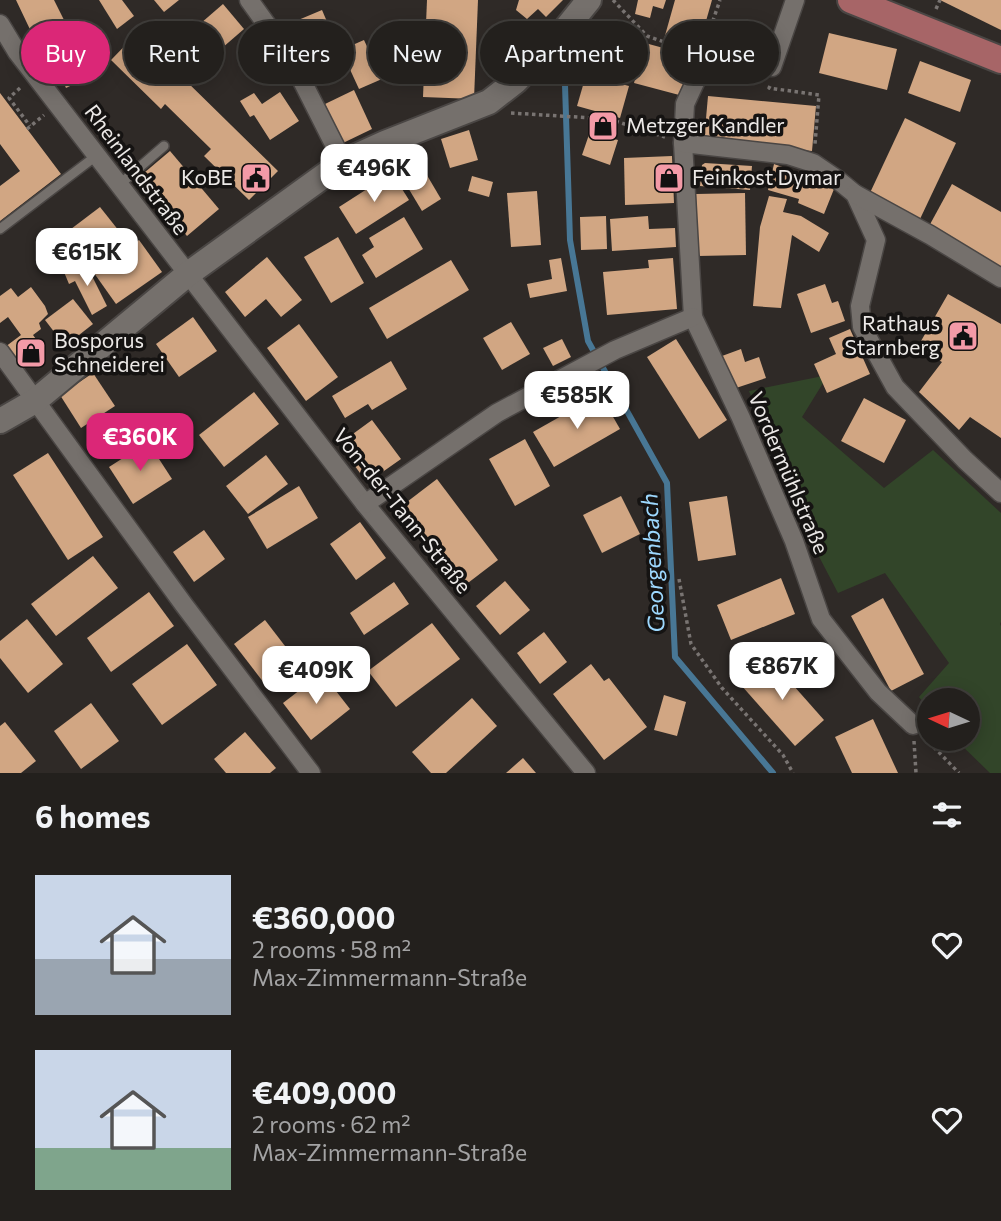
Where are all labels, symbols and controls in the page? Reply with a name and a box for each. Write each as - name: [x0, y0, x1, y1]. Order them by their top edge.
- chip: Buy: [21, 21, 110, 84]
- chip: Rent: [124, 21, 224, 84]
- chip: Filters: [238, 21, 354, 84]
- chip: New: [368, 21, 466, 84]
- chip: Apartment: [480, 21, 648, 84]
- chip: House: [662, 21, 779, 84]
- street label: Rheinlandstraße: [80, 99, 194, 239]
- shop icon: Metzger Kandler: [586, 109, 620, 143]
- place label: Metzger Kandler: [626, 112, 785, 137]
- pin: €496K: [325, 144, 423, 204]
- text: €496K: [337, 153, 411, 181]
- public building icon: KoBE: [239, 161, 273, 195]
- shop icon: Feinkost Dymar: [652, 161, 686, 195]
- place label: KoBE: [181, 164, 233, 189]
- place label: Feinkost Dymar: [692, 164, 842, 189]
- pin: €615K: [38, 229, 136, 288]
- text: €615K: [52, 237, 122, 265]
- place label: Rathaus Starnberg: [845, 310, 940, 359]
- public building icon: Rathaus Starnberg: [946, 319, 980, 353]
- place label: Bosporus Schneiderei: [54, 327, 165, 376]
- shop icon: Bosporus Schneiderei: [14, 336, 48, 370]
- pin: €585K: [528, 372, 626, 431]
- text: €585K: [540, 380, 614, 408]
- street label: Vordermühlstraße: [744, 388, 835, 557]
- pin: €360K: [91, 414, 189, 473]
- text: €360K: [102, 422, 178, 450]
- street label: Von-der-Tann-Straße: [329, 423, 477, 598]
- water label: Georgenbach: [634, 493, 670, 634]
- pin: €867K: [733, 642, 831, 702]
- pin: €409K: [267, 646, 365, 706]
- text: €867K: [745, 651, 819, 679]
- text: €409K: [278, 655, 354, 683]
- north arrow: [917, 688, 980, 751]
- map controls: [917, 688, 980, 751]
- icon: filters: [928, 796, 966, 834]
- text: 6 homes: [35, 797, 150, 834]
- text: €360,000: [252, 898, 396, 935]
- icon: home: [91, 903, 175, 987]
- icon: heart: [928, 926, 966, 964]
- text: 2 rooms · 58 m²: [252, 935, 411, 963]
- text: Max-Zimmermann-Straße: [252, 963, 527, 991]
- text: €409,000: [252, 1073, 396, 1110]
- icon: home: [91, 1078, 175, 1162]
- icon: heart: [928, 1101, 966, 1139]
- text: 2 rooms · 62 m²: [252, 1110, 411, 1138]
- text: Max-Zimmermann-Straße: [252, 1138, 527, 1166]

